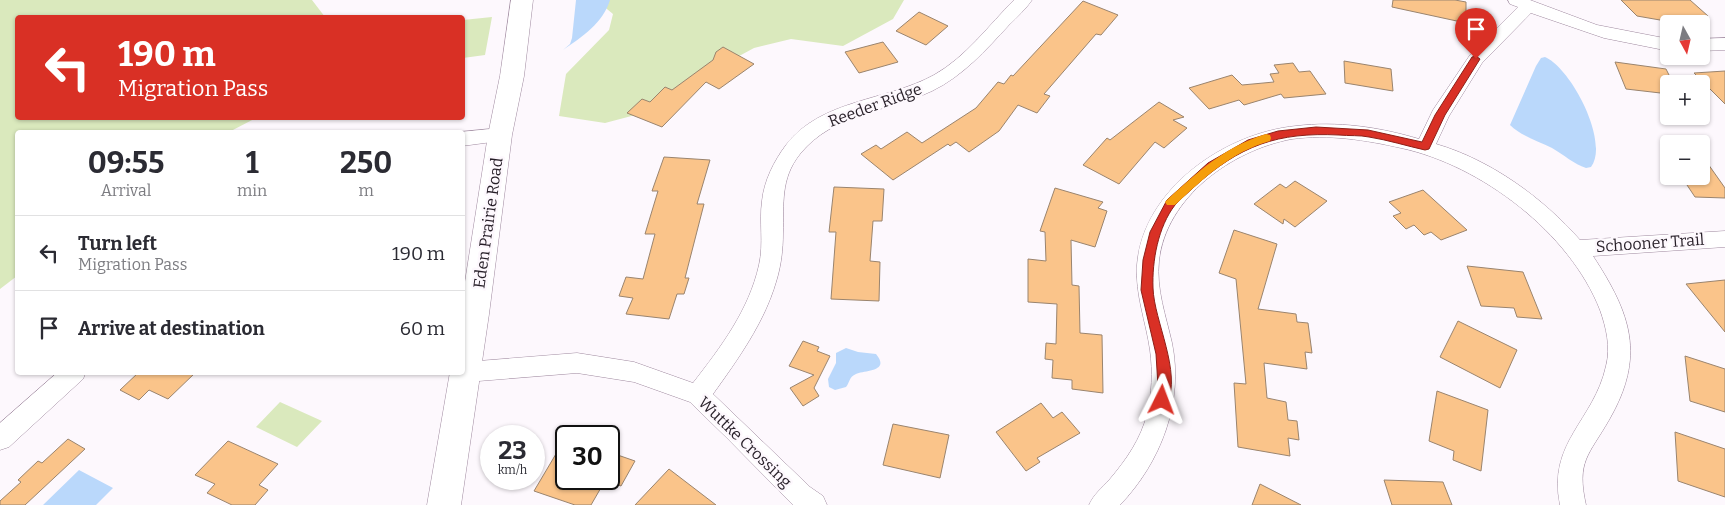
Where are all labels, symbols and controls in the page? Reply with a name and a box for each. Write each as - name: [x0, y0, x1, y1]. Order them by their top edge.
- pin: [1455, 8, 1497, 59]
- icon: arrive: [1462, 15, 1490, 43]
- north arrow: [1660, 15, 1710, 65]
- map controls: [1660, 15, 1710, 185]
- text: 190 m: [118, 33, 216, 75]
- icon: left: [35, 35, 100, 100]
- text: Migration Pass: [118, 75, 268, 102]
- button: +: [1660, 75, 1710, 125]
- street label: Reeder Ridge: [826, 79, 924, 131]
- button: −: [1660, 135, 1710, 185]
- text: 09:55: [88, 145, 164, 181]
- text: 1: [246, 145, 259, 181]
- text: 250: [340, 145, 392, 181]
- street label: Eden Prairie Road: [469, 156, 507, 290]
- text: Arrival: [101, 181, 151, 200]
- text: min: [237, 181, 267, 200]
- text: m: [358, 181, 374, 200]
- street label: Schooner Trail: [1595, 230, 1705, 256]
- text: Turn left: [78, 232, 157, 255]
- icon: left: [35, 239, 63, 267]
- text: 190 m: [392, 242, 445, 265]
- text: Migration Pass: [78, 255, 187, 274]
- icon: arrive: [35, 314, 63, 342]
- text: Arrive at destination: [78, 317, 265, 340]
- text: 60 m: [400, 317, 445, 340]
- position arrow: [1135, 373, 1187, 425]
- street label: Wuttke Crossing: [694, 393, 796, 491]
- speed limit sign: 30: [555, 425, 620, 490]
- text: 23: [498, 436, 527, 466]
- text: km/h: [498, 463, 527, 477]

